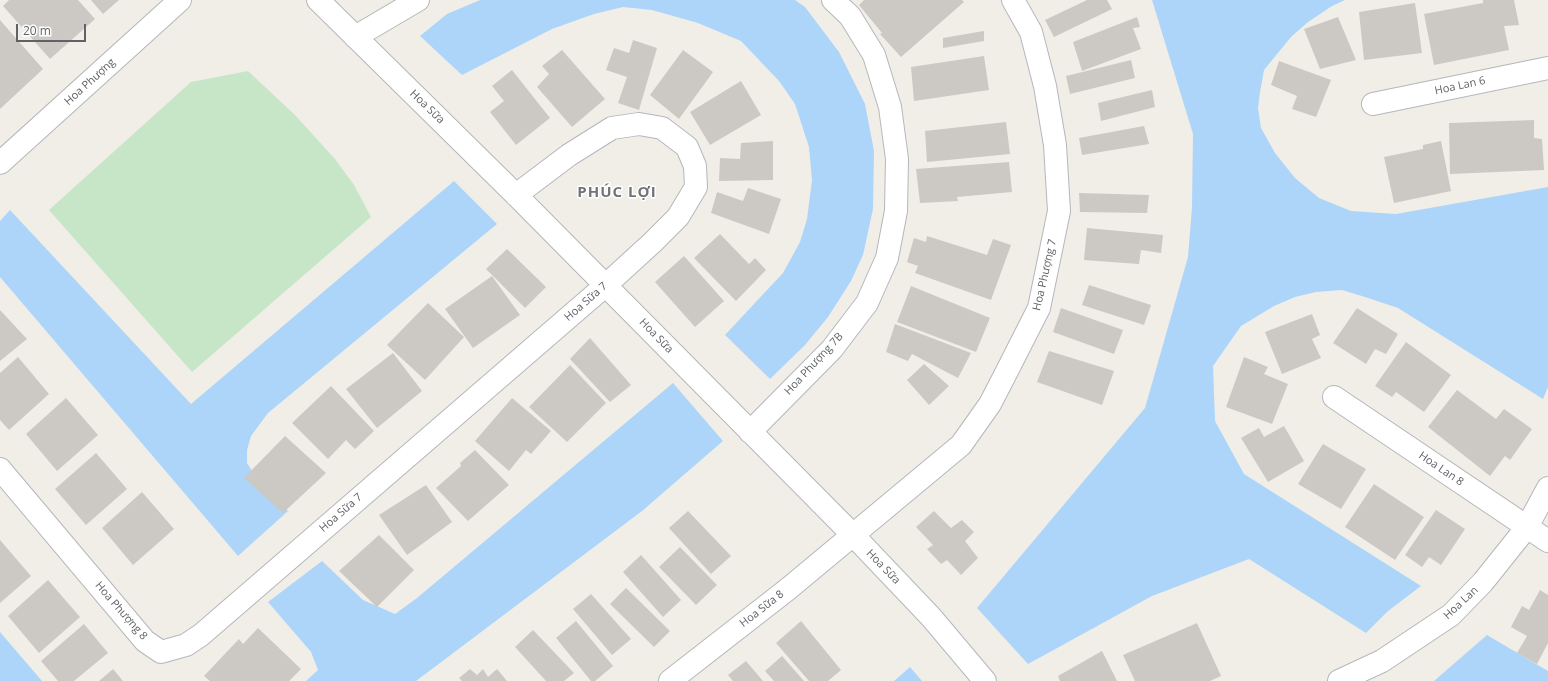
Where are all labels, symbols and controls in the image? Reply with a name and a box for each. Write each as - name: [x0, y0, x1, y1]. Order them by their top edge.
- scale bar: [18, 16, 88, 42]
- text: 20 m: [23, 22, 51, 39]
- street label: Hoa Phượng: [62, 56, 118, 108]
- street label: Hoa Lan 6: [1433, 74, 1487, 98]
- street label: Hoa Sữa: [407, 87, 447, 127]
- district label: PHÚC LỢI: [577, 184, 657, 202]
- street label: Hoa Phượng 7: [1030, 238, 1060, 312]
- street label: Hoa Sữa 7: [562, 280, 610, 324]
- street label: Hoa Sữa: [636, 316, 676, 356]
- street label: Hoa Phượng 7B: [782, 330, 846, 398]
- street label: Hoa Lan 8: [1416, 449, 1466, 489]
- street label: Hoa Sữa 7: [317, 491, 365, 535]
- street label: Hoa Sữa: [863, 547, 903, 587]
- street label: Hoa Phượng 8: [92, 579, 150, 643]
- street label: Hoa Lan: [1441, 584, 1481, 622]
- street label: Hoa Sữa 8: [737, 588, 787, 630]

